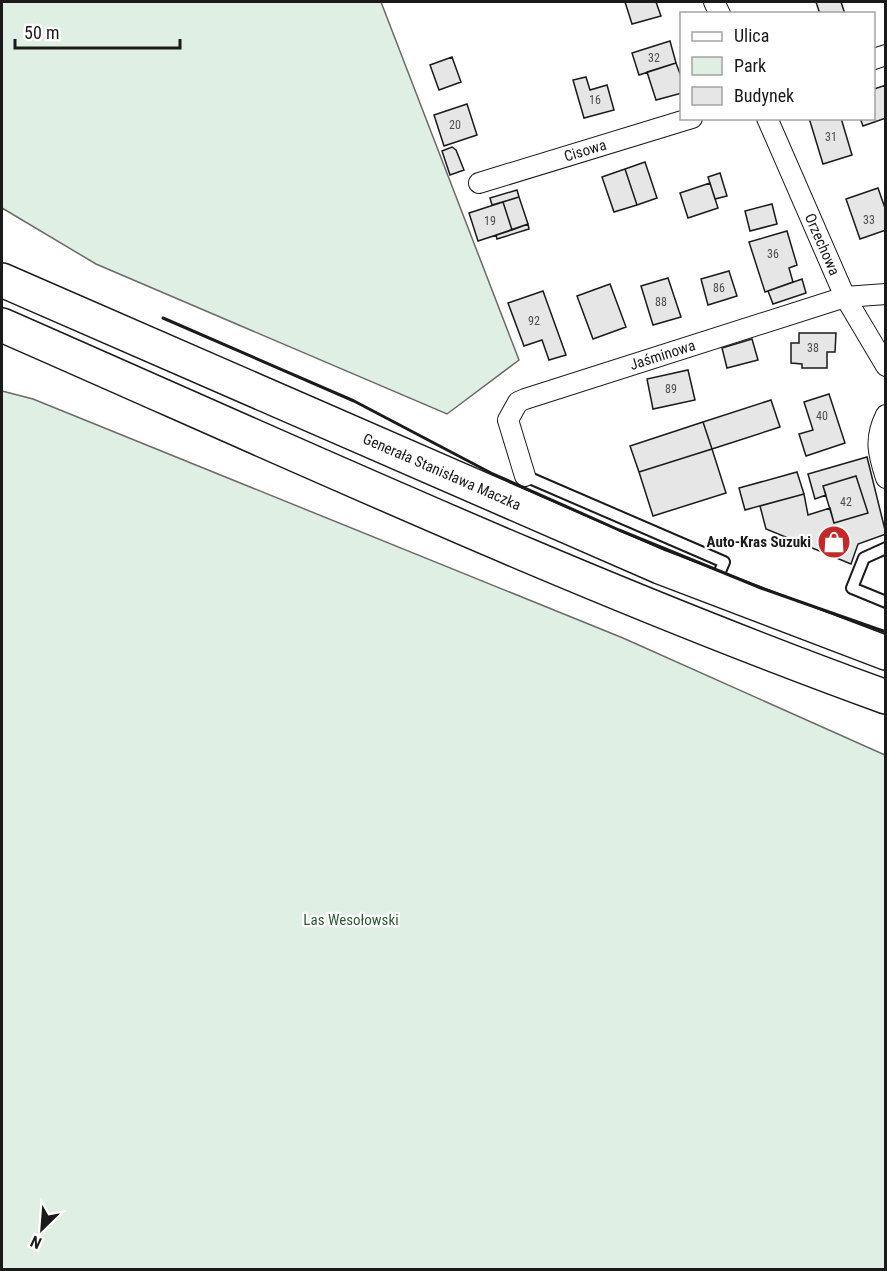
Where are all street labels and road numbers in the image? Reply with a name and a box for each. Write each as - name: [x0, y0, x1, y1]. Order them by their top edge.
- street label: Cisowa: [562, 136, 608, 166]
- street label: Orzechowa: [801, 211, 844, 278]
- street label: Jaśminowa: [627, 336, 697, 374]
- street label: Generała Stanisława Maczka: [360, 430, 524, 514]

